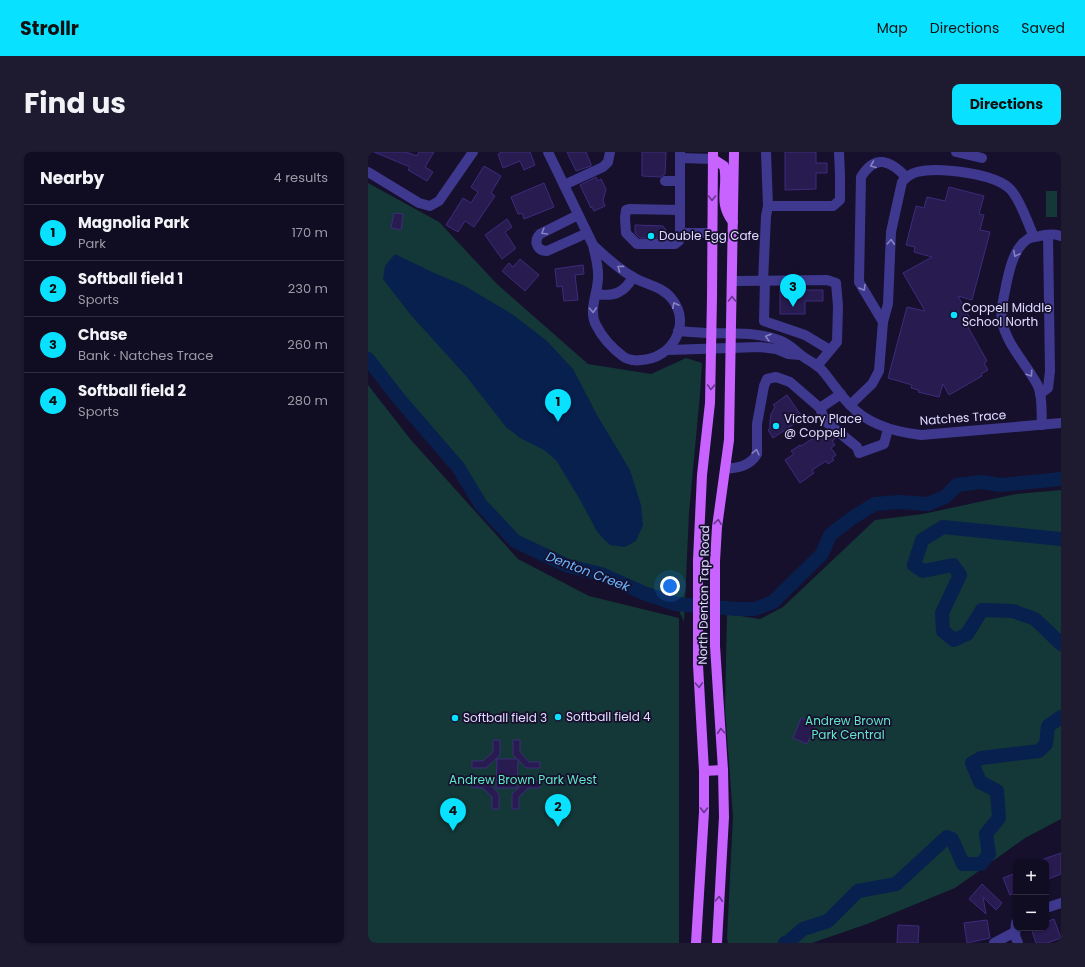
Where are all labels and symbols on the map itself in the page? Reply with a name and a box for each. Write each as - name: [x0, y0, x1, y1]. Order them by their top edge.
- one-way arrow: [870, 160, 877, 168]
- one-way arrow: [708, 195, 716, 201]
- place label: Double Egg Cafe: [659, 227, 759, 244]
- one-way arrow: [541, 228, 548, 235]
- marker: Double Egg Cafe: [646, 231, 656, 241]
- one-way arrow: [887, 239, 895, 245]
- one-way arrow: [1014, 250, 1021, 257]
- one-way arrow: [618, 266, 625, 273]
- pin: 3: [780, 274, 806, 307]
- one-way arrow: [858, 284, 865, 291]
- one-way arrow: [728, 296, 736, 302]
- place label: Coppell Middle School North: [962, 299, 1052, 330]
- one-way arrow: [672, 302, 680, 310]
- one-way arrow: [589, 307, 598, 313]
- marker: Coppell Middle School North: [949, 310, 959, 320]
- one-way arrow: [765, 333, 772, 342]
- one-way arrow: [1025, 370, 1033, 377]
- one-way arrow: [706, 384, 715, 390]
- pin: 1: [545, 389, 571, 422]
- street label: Natches Trace: [919, 406, 1007, 429]
- place label: Victory Place @ Coppell: [784, 410, 862, 441]
- marker: Victory Place @ Coppell: [771, 421, 781, 431]
- one-way arrow: [751, 449, 760, 456]
- one-way arrow: [713, 519, 722, 525]
- street label: North Denton Tap Road: [694, 525, 713, 665]
- water label: Denton Creek: [543, 547, 634, 597]
- your location: [660, 576, 680, 596]
- one-way arrow: [694, 682, 703, 688]
- place label: Softball field 4: [566, 708, 651, 725]
- place label: Softball field 3: [463, 709, 547, 726]
- marker: Softball field 4: [553, 712, 563, 722]
- park label: Andrew Brown Park Central: [805, 712, 891, 743]
- marker: Softball field 3: [450, 713, 460, 723]
- one-way arrow: [716, 728, 725, 734]
- park label: Andrew Brown Park West: [449, 771, 597, 788]
- pin: 2: [545, 794, 571, 827]
- pin: 4: [440, 798, 466, 831]
- one-way arrow: [700, 807, 708, 813]
- one-way arrow: [715, 896, 724, 902]

